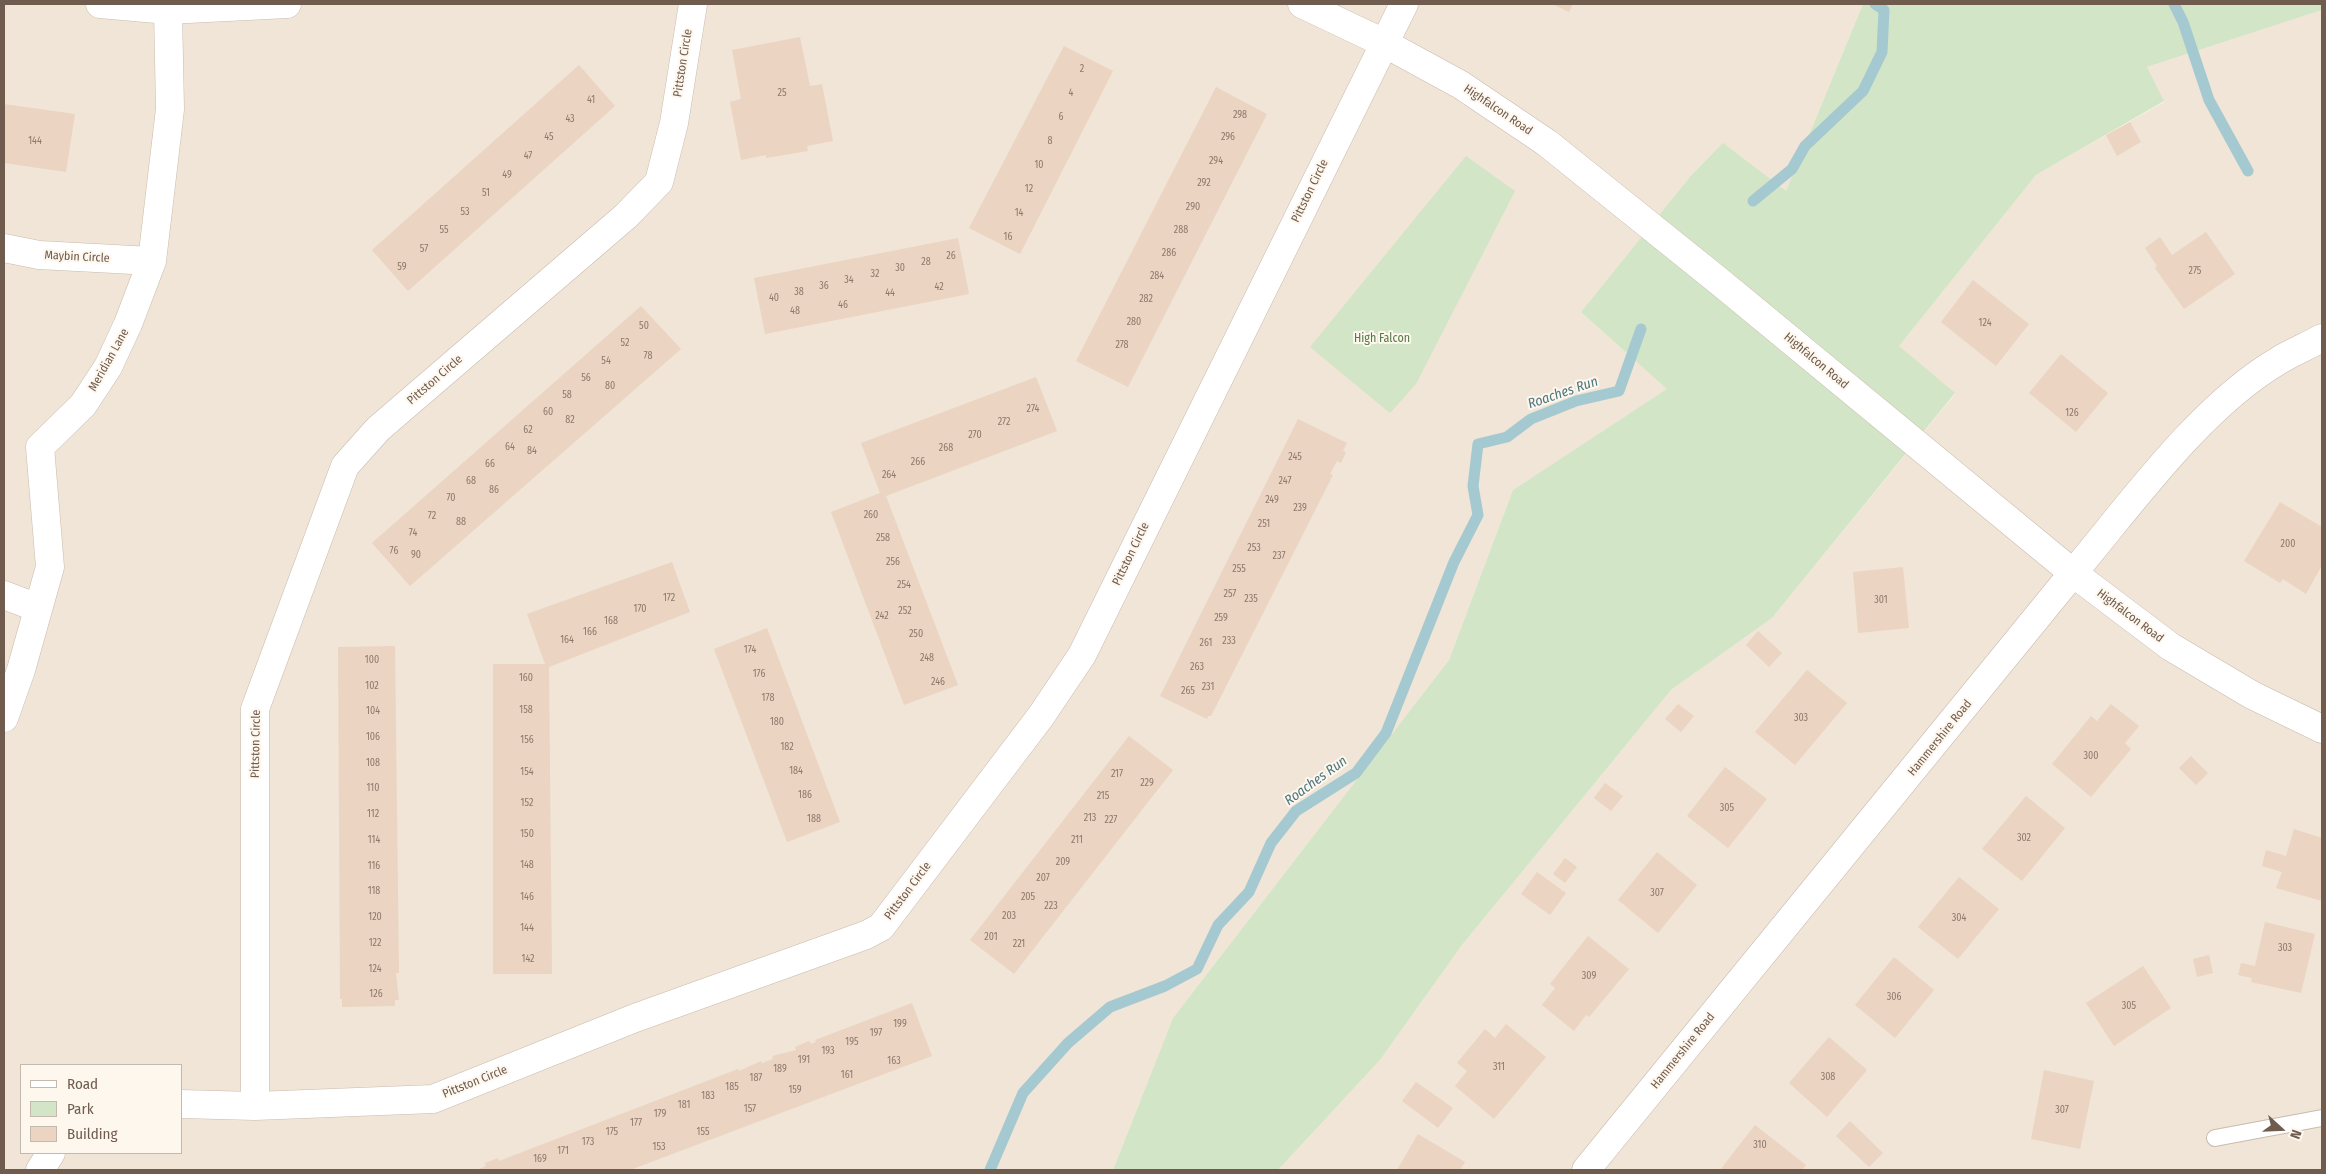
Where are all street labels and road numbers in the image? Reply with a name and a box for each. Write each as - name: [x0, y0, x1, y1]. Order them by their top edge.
- street label: Pittston Circle: [671, 28, 695, 98]
- street label: Highfalcon Road: [1461, 82, 1535, 138]
- street label: Pittston Circle: [1288, 157, 1332, 225]
- street label: Maybin Circle: [44, 248, 110, 266]
- street label: Meridian Lane: [86, 326, 132, 394]
- street label: Highfalcon Road: [1781, 330, 1851, 392]
- street label: Pittston Circle: [404, 352, 466, 408]
- street label: Pittston Circle: [1109, 520, 1153, 588]
- street label: Highfalcon Road: [2094, 586, 2166, 646]
- street label: Hammershire Road: [1905, 697, 1975, 779]
- street label: Pittston Circle: [248, 710, 264, 778]
- street label: Pittston Circle: [882, 859, 934, 923]
- street label: Hammershire Road: [1648, 1010, 1718, 1092]
- street label: Pittston Circle: [440, 1062, 510, 1102]

